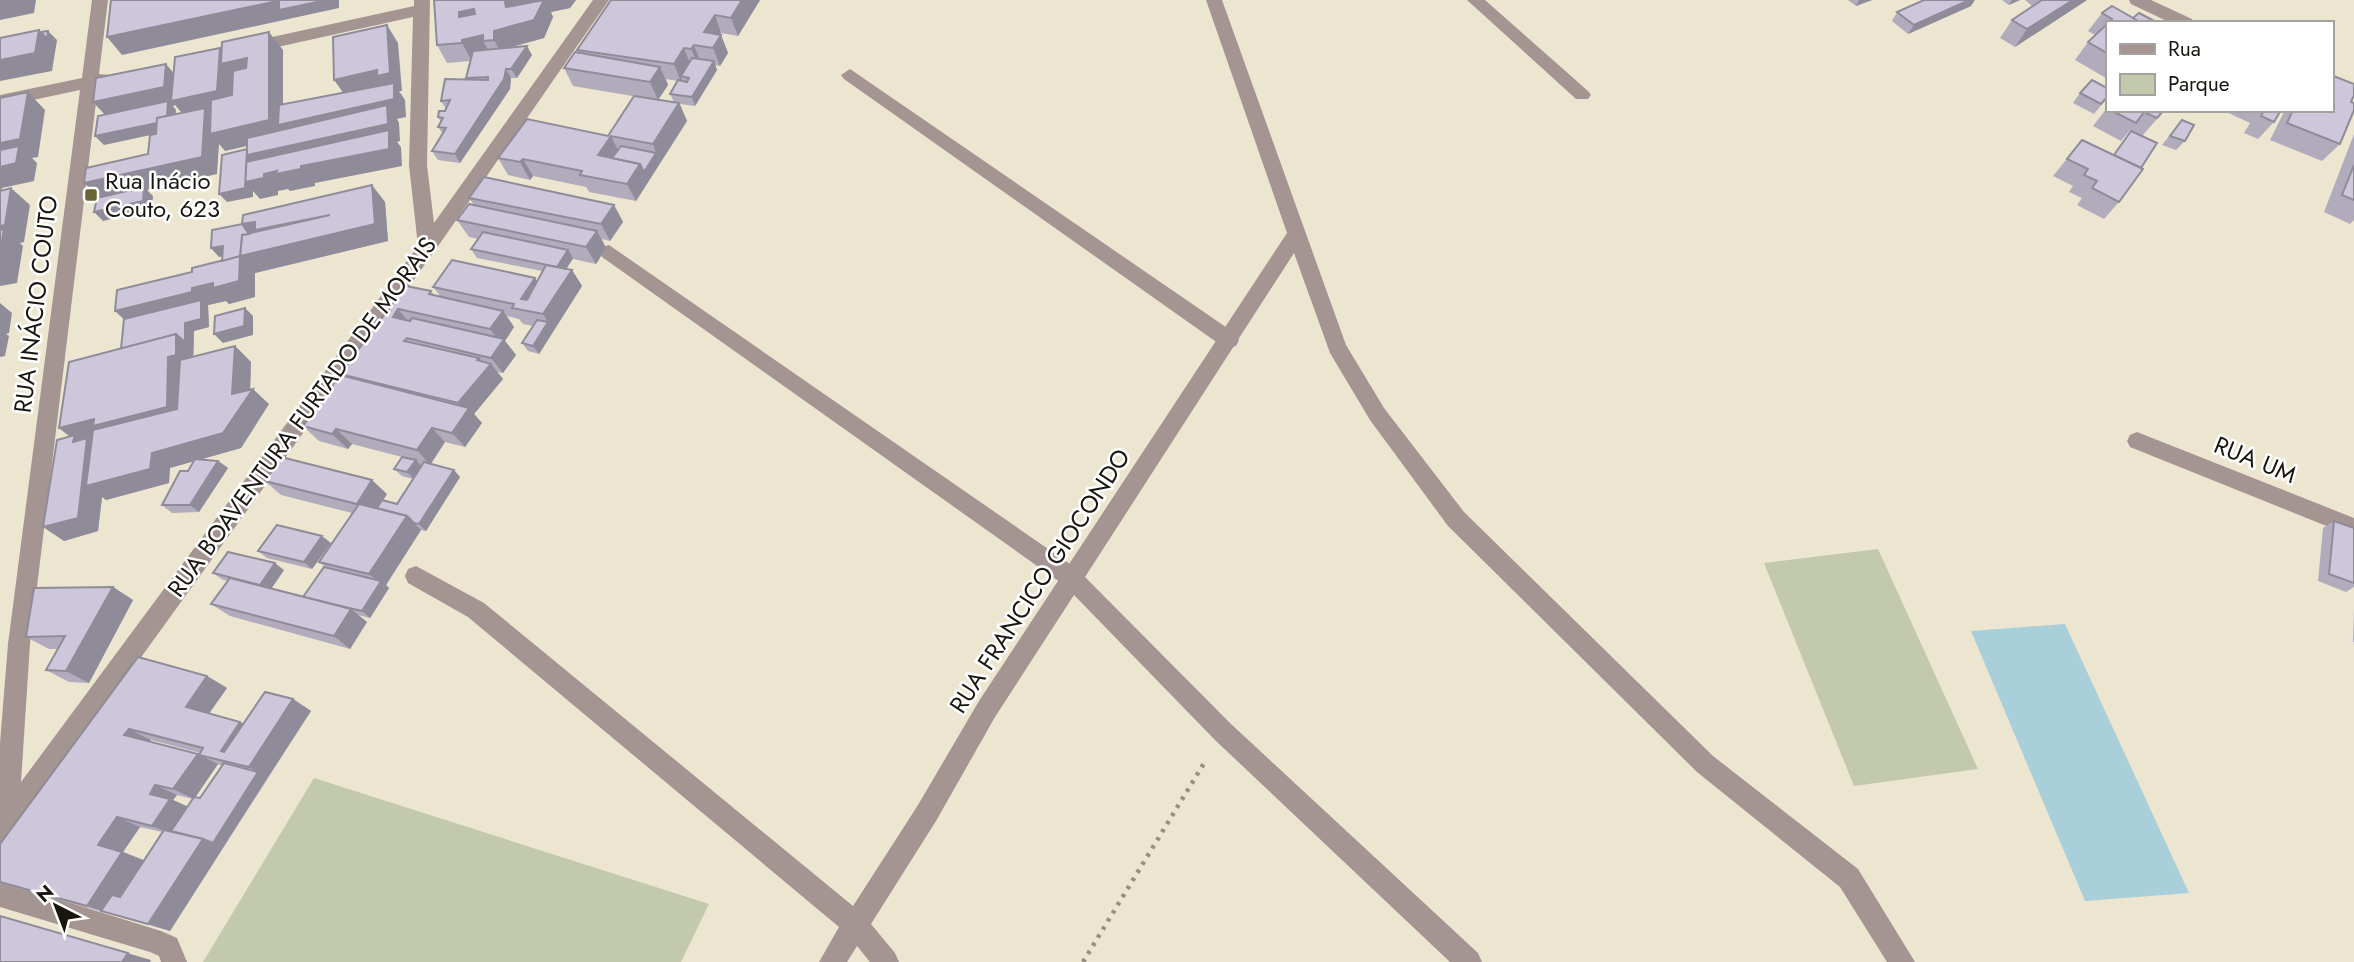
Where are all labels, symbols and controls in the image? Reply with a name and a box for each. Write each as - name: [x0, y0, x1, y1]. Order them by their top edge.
- legend: [2106, 21, 2333, 112]
- text: Rua: [2168, 34, 2201, 64]
- text: Parque: [2168, 69, 2230, 99]
- place label: Rua Inácio Couto, 623: [105, 163, 220, 226]
- marker: Rua Inácio Couto, 623: [83, 187, 99, 203]
- street label: RUA INÁCIO COUTO: [5, 193, 66, 415]
- street label: RUA BOAVENTURA FURTADO DE MORAIS: [159, 229, 444, 604]
- street label: RUA UM: [2209, 427, 2302, 492]
- street label: RUA FRANCICO GIOCONDO: [941, 442, 1138, 720]
- north arrow: [21, 871, 91, 941]
- text: N: [30, 879, 60, 909]

